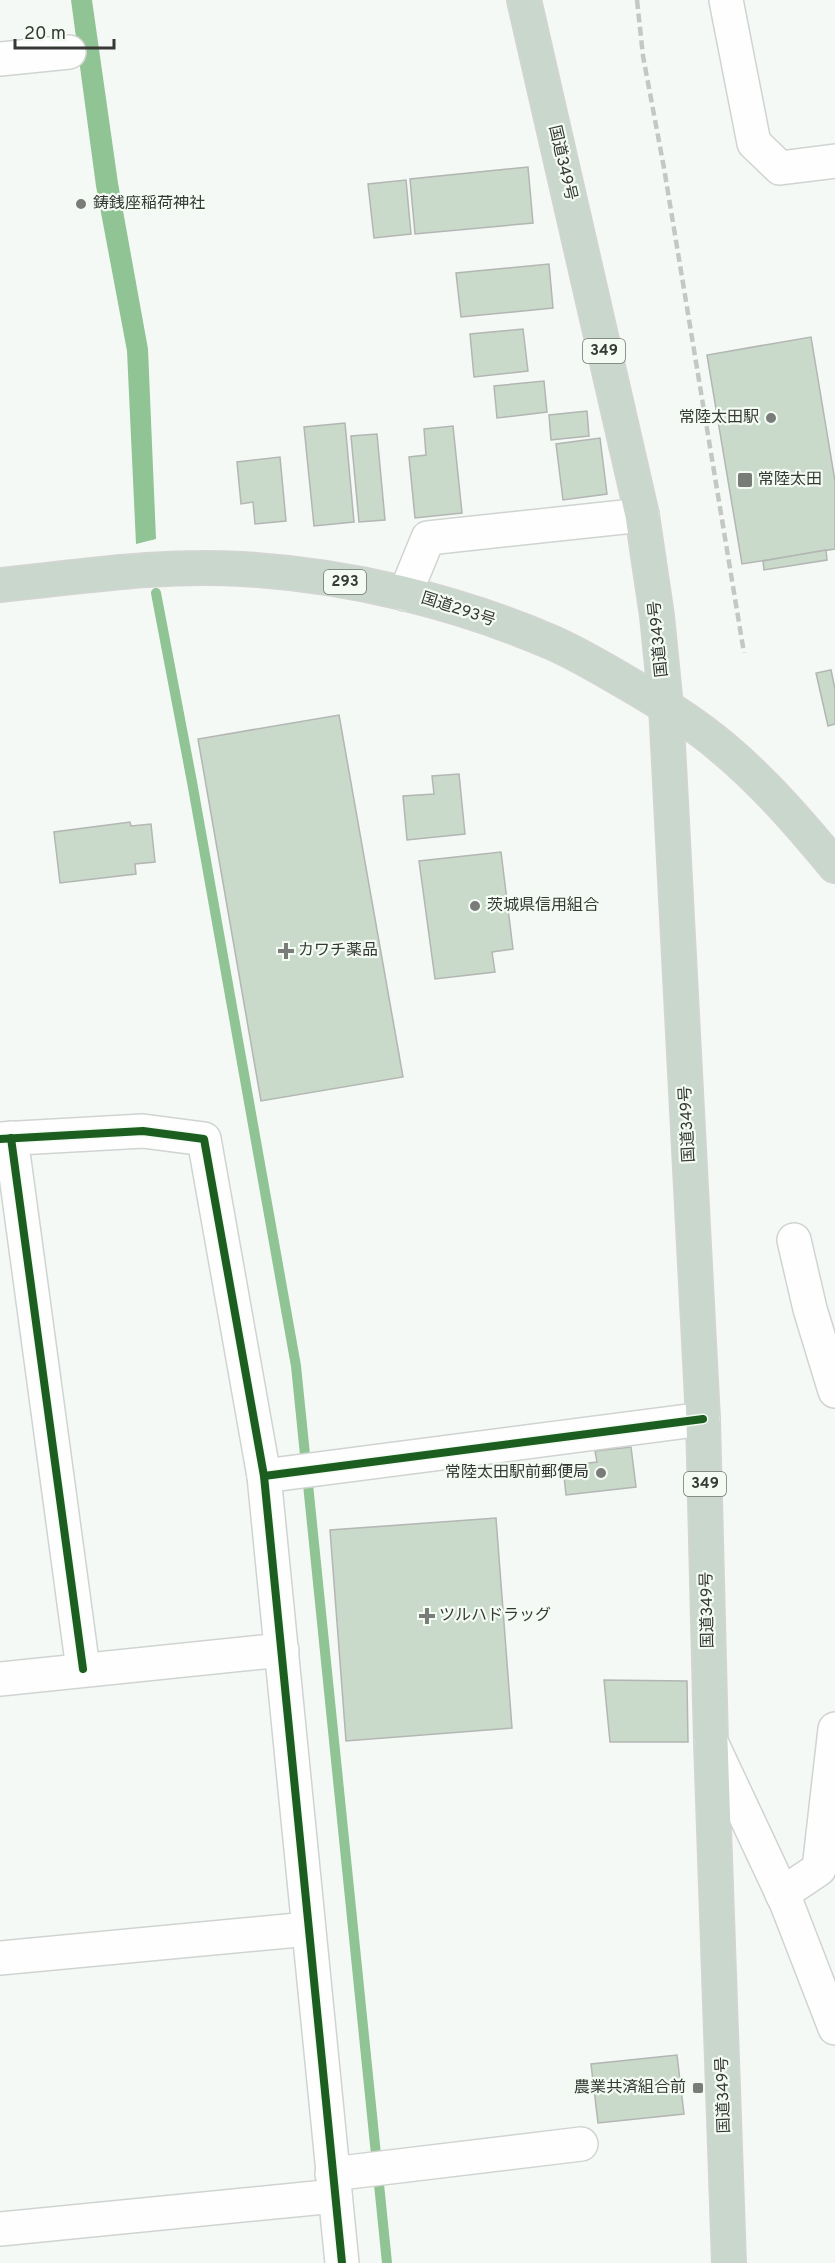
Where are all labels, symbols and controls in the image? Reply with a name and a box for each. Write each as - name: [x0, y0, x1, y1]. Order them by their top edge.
- scale bar: [15, 12, 114, 50]
- text: 20 m: [24, 23, 66, 46]
- street label: 国道349号: [544, 123, 580, 203]
- place label: 鋳銭座稲荷神社: [93, 194, 205, 214]
- marker: 鋳銭座稲荷神社: [74, 197, 88, 211]
- road number: 349: [583, 339, 625, 363]
- place label: 常陸太田駅: [679, 408, 759, 428]
- marker: 常陸太田駅: [764, 411, 778, 425]
- place label: 常陸太田: [758, 470, 822, 490]
- marker: 常陸太田: [736, 471, 754, 489]
- road number: 293: [324, 570, 366, 594]
- street label: 国道293号: [418, 589, 498, 631]
- street label: 国道349号: [645, 600, 673, 678]
- place label: 茨城県信用組合: [487, 896, 599, 916]
- marker: 茨城県信用組合: [468, 899, 482, 913]
- place label: カワチ薬品: [298, 941, 378, 961]
- marker: カワチ薬品: [279, 944, 293, 958]
- street label: 国道349号: [676, 1085, 700, 1163]
- place label: 常陸太田駅前郵便局: [445, 1463, 589, 1483]
- marker: 常陸太田駅前郵便局: [594, 1466, 608, 1480]
- road number: 349: [684, 1472, 726, 1496]
- street label: 国道349号: [697, 1571, 719, 1649]
- place label: ツルハドラッグ: [439, 1606, 551, 1626]
- marker: ツルハドラッグ: [420, 1609, 434, 1623]
- street label: 国道349号: [713, 2056, 735, 2134]
- place label: 農業共済組合前: [574, 2078, 686, 2098]
- marker: 農業共済組合前: [691, 2081, 705, 2095]

